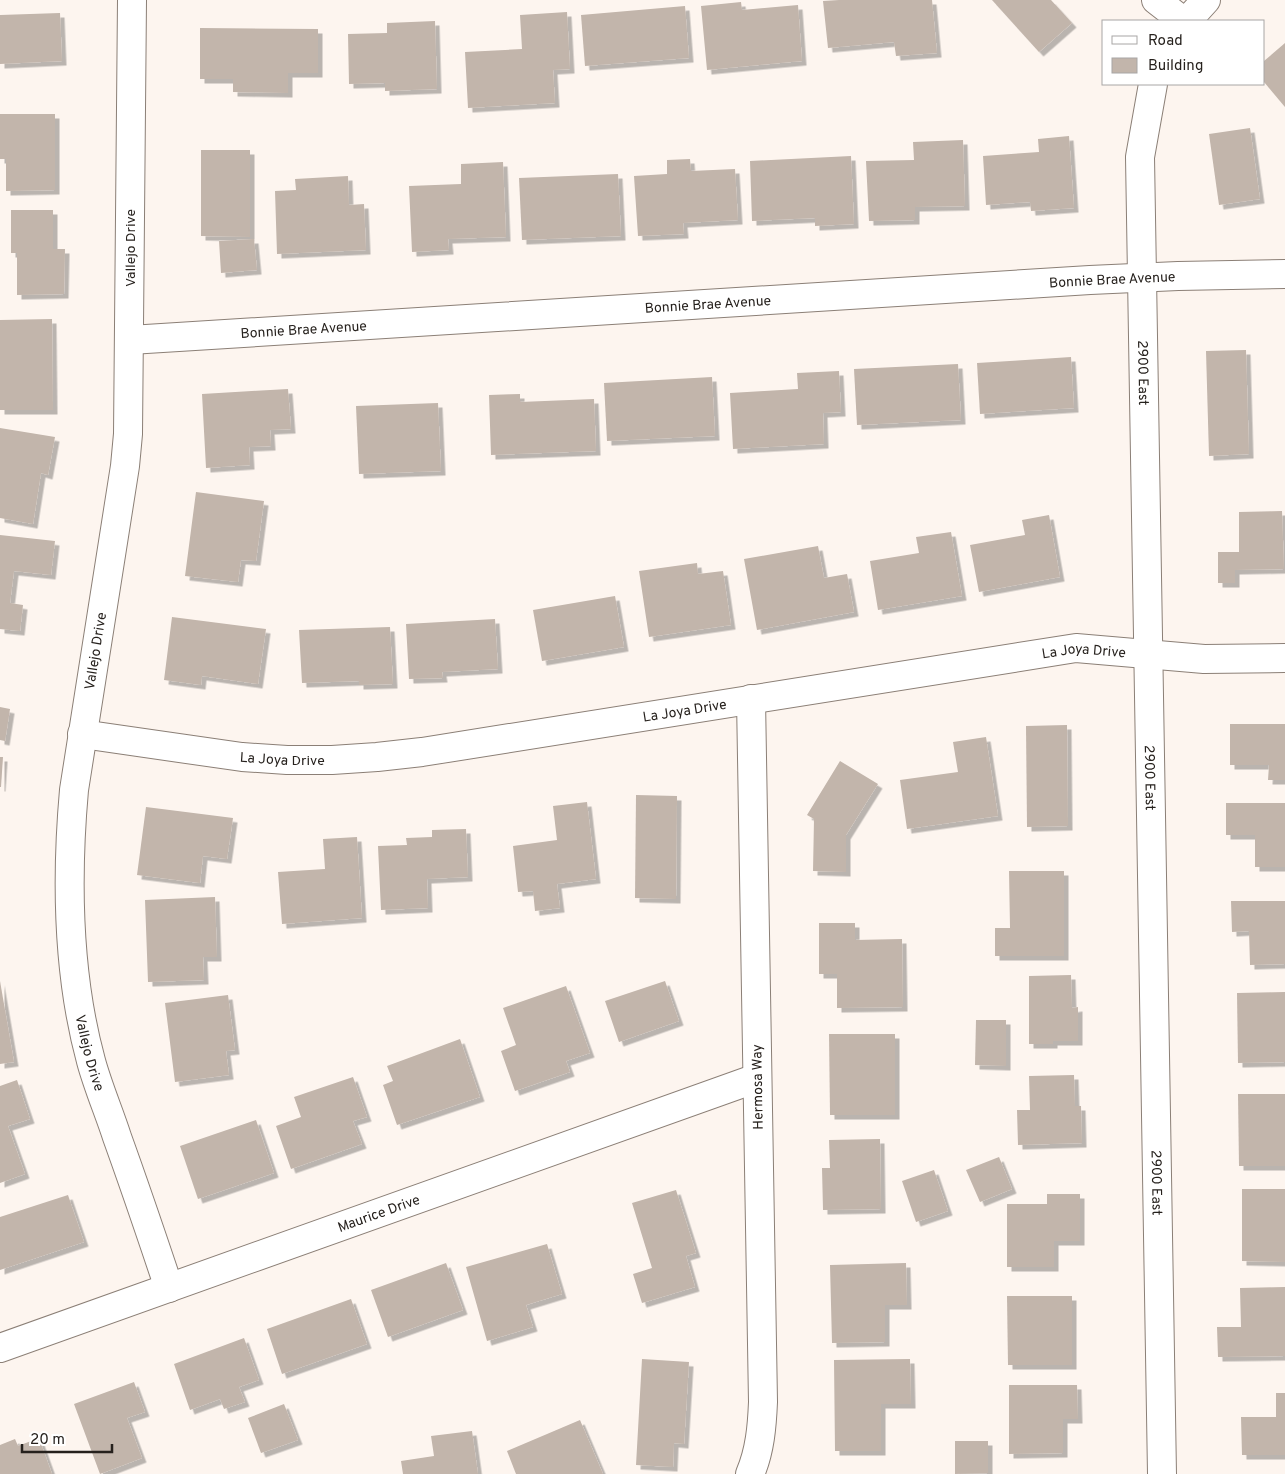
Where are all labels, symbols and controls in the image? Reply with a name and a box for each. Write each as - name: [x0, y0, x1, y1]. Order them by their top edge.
- legend: [1102, 20, 1265, 85]
- text: Road: [1148, 32, 1183, 51]
- text: Building: [1148, 57, 1203, 76]
- street label: Vallejo Drive: [123, 209, 140, 287]
- street label: Bonnie Brae Avenue: [1049, 269, 1176, 293]
- street label: Bonnie Brae Avenue: [644, 293, 772, 318]
- street label: Bonnie Brae Avenue: [240, 318, 367, 343]
- street label: 2900 East: [1133, 340, 1151, 406]
- street label: Vallejo Drive: [82, 611, 111, 691]
- street label: La Joya Drive: [1041, 641, 1127, 663]
- street label: La Joya Drive: [642, 697, 728, 727]
- street label: 2900 East: [1140, 745, 1158, 811]
- street label: La Joya Drive: [239, 750, 325, 770]
- street label: Vallejo Drive: [71, 1014, 107, 1094]
- street label: Hermosa Way: [749, 1044, 768, 1130]
- street label: 2900 East: [1147, 1150, 1165, 1216]
- street label: Maurice Drive: [336, 1192, 423, 1237]
- scale bar: [22, 1422, 112, 1454]
- text: 20 m: [30, 1431, 65, 1450]

